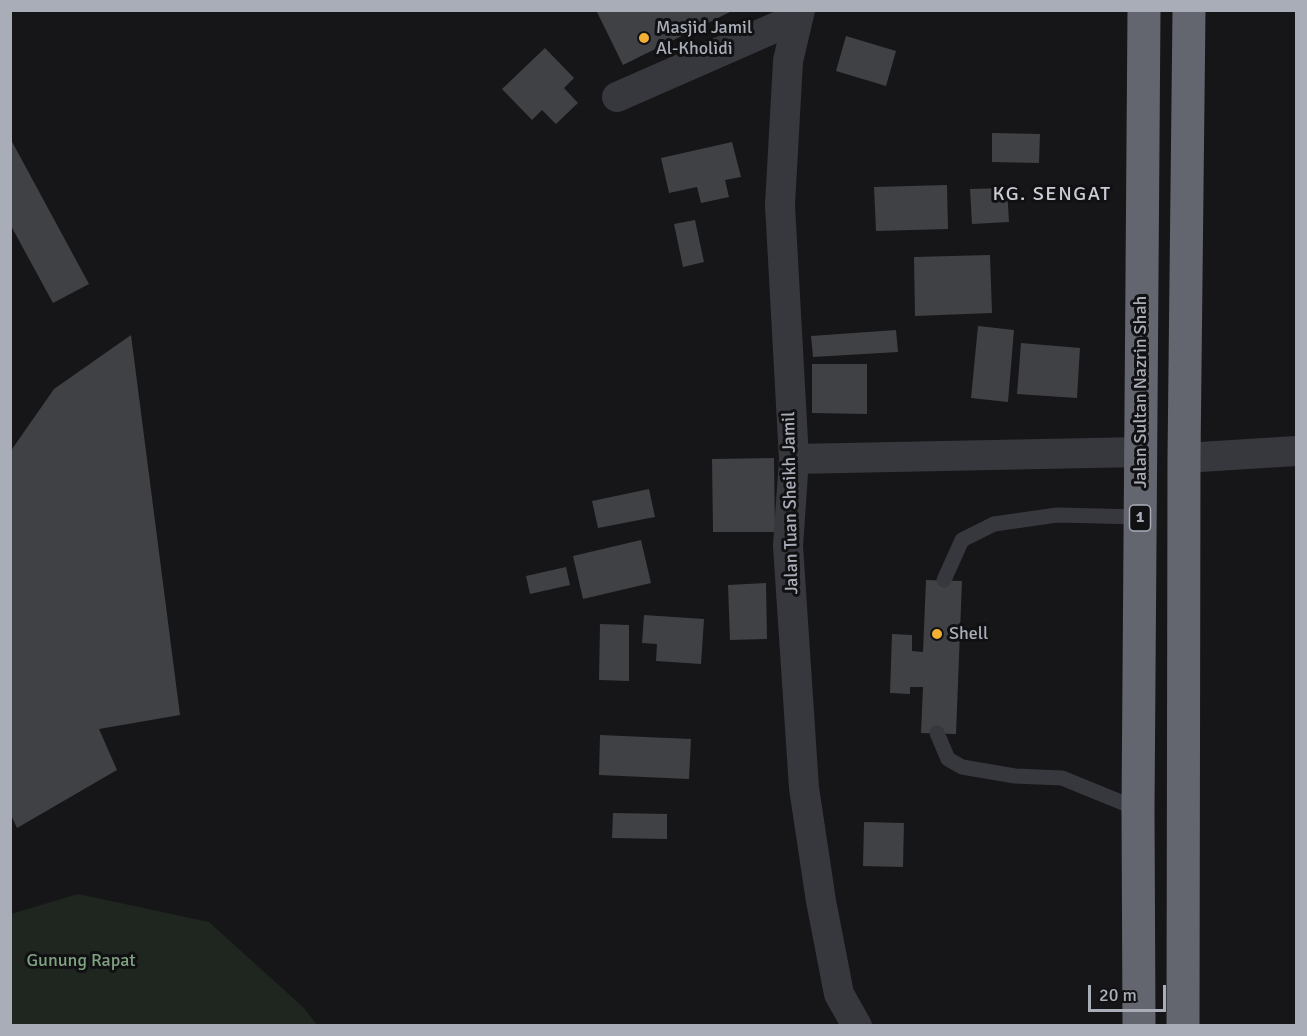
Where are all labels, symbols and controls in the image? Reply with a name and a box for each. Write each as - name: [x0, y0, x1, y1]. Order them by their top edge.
- place label: Masjid Jamil Al-Kholidi: [656, 17, 752, 60]
- marker: Masjid Jamil Al-Kholidi: [637, 31, 651, 45]
- district label: KG. SENGAT: [992, 183, 1112, 207]
- street label: Jalan Sultan Nazrin Shah: [1130, 296, 1152, 488]
- street label: Jalan Tuan Sheikh Jamil: [779, 411, 803, 595]
- road number: 1: [1130, 505, 1150, 531]
- place label: Shell: [949, 623, 988, 645]
- marker: Shell: [930, 627, 944, 641]
- park label: Gunung Rapat: [27, 950, 135, 972]
- scale bar: [1091, 973, 1169, 1011]
- text: 20 m: [1099, 984, 1137, 1006]

